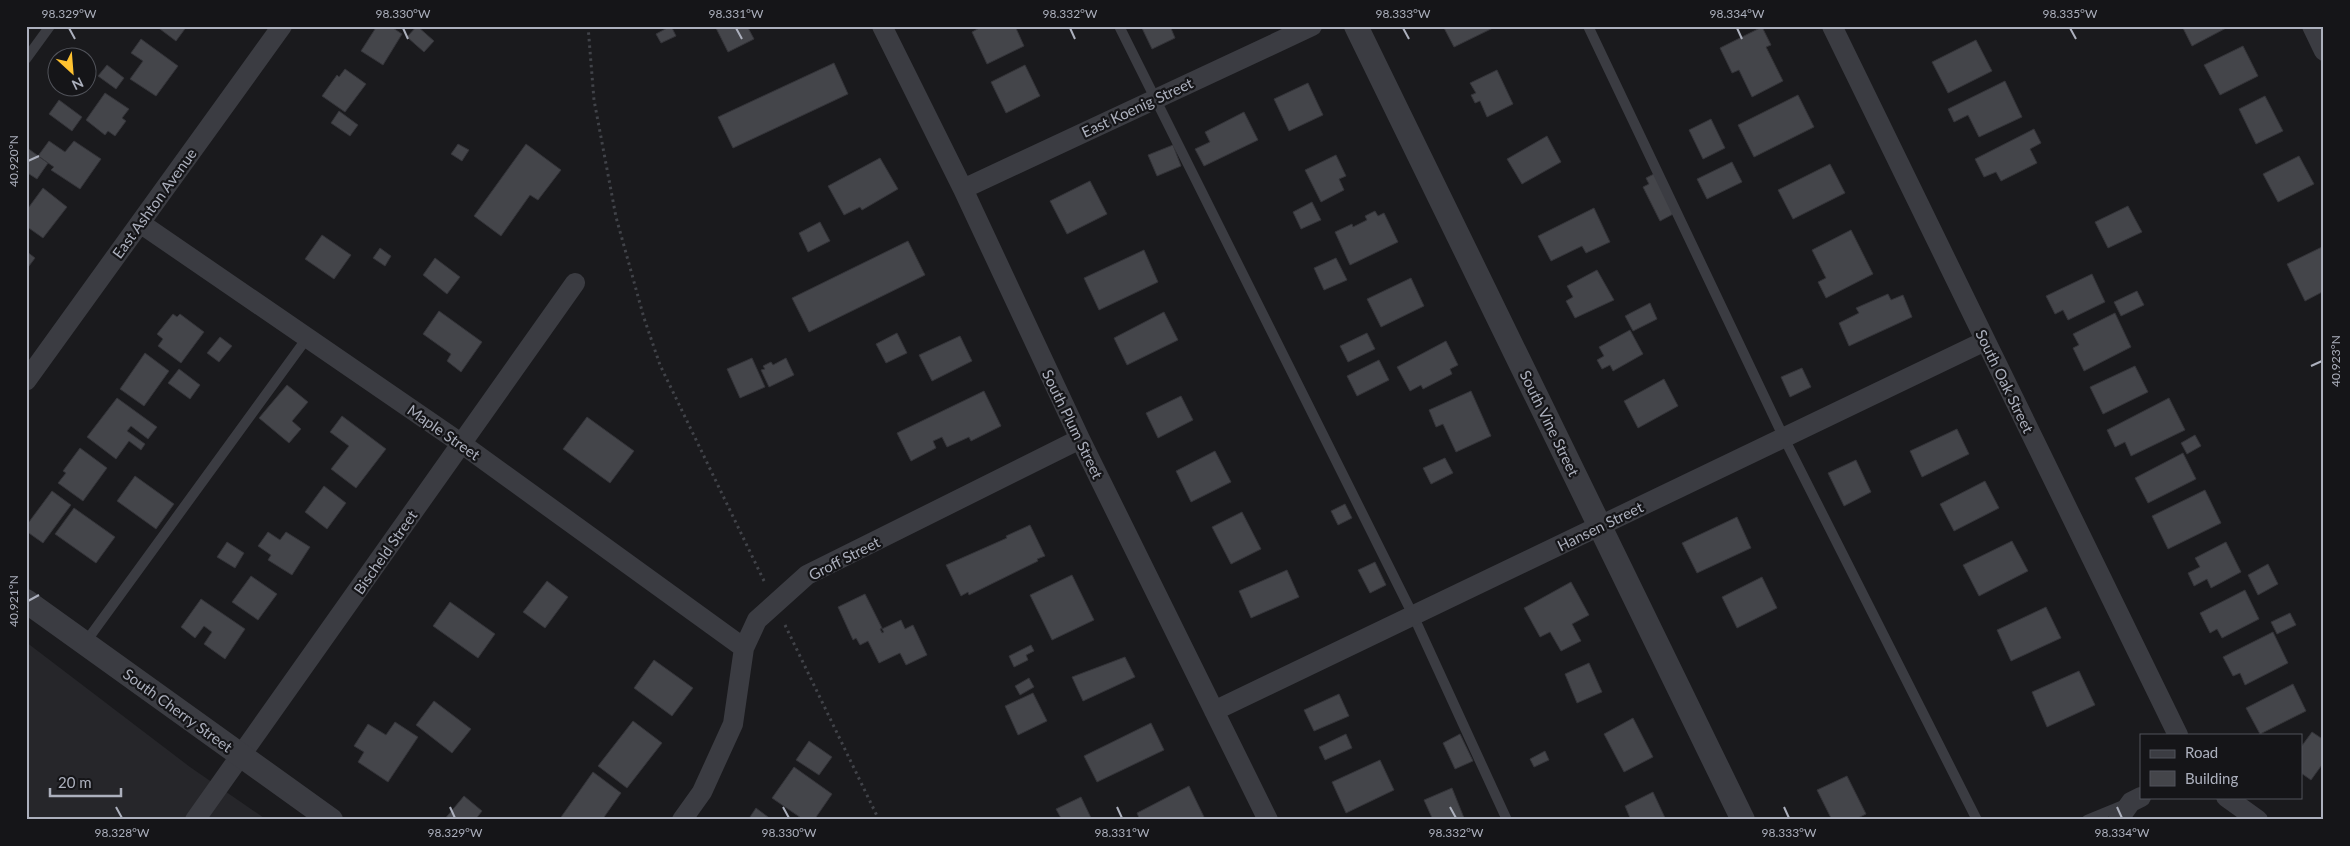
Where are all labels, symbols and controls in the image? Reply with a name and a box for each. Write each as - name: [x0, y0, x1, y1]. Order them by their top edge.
- text: 98.329°W: [41, 6, 97, 21]
- text: 98.330°W: [375, 6, 431, 21]
- text: 98.331°W: [708, 6, 764, 21]
- text: 98.332°W: [1042, 6, 1098, 21]
- text: 98.333°W: [1375, 6, 1431, 21]
- text: 98.334°W: [1709, 6, 1765, 21]
- text: 98.335°W: [2042, 6, 2098, 21]
- north arrow: [48, 48, 98, 98]
- street label: East Koenig Street: [1079, 73, 1196, 141]
- text: N: [69, 74, 86, 94]
- text: 40.920°N: [6, 135, 21, 187]
- street label: East Ashton Avenue: [108, 145, 200, 261]
- street label: South Oak Street: [1972, 326, 2038, 436]
- text: 40.923°N: [2328, 335, 2343, 387]
- street label: South Plum Street: [1039, 367, 1107, 482]
- street label: South Vine Street: [1517, 367, 1584, 479]
- street label: Maple Street: [404, 400, 484, 464]
- street label: Hansen Street: [1554, 497, 1646, 555]
- street label: Bischeld Street: [349, 506, 421, 597]
- street label: Groff Street: [805, 532, 883, 584]
- text: 40.921°N: [6, 575, 21, 627]
- street label: South Cherry Street: [120, 664, 237, 756]
- legend: [2140, 734, 2302, 798]
- text: Road: [2185, 743, 2218, 761]
- scale bar: [50, 766, 121, 798]
- text: Building: [2185, 769, 2238, 787]
- text: 20 m: [58, 773, 92, 791]
- text: 98.328°W: [94, 825, 150, 840]
- text: 98.329°W: [427, 825, 483, 840]
- text: 98.330°W: [761, 825, 817, 840]
- text: 98.331°W: [1094, 825, 1150, 840]
- text: 98.332°W: [1428, 825, 1484, 840]
- text: 98.333°W: [1761, 825, 1817, 840]
- text: 98.334°W: [2094, 825, 2150, 840]

